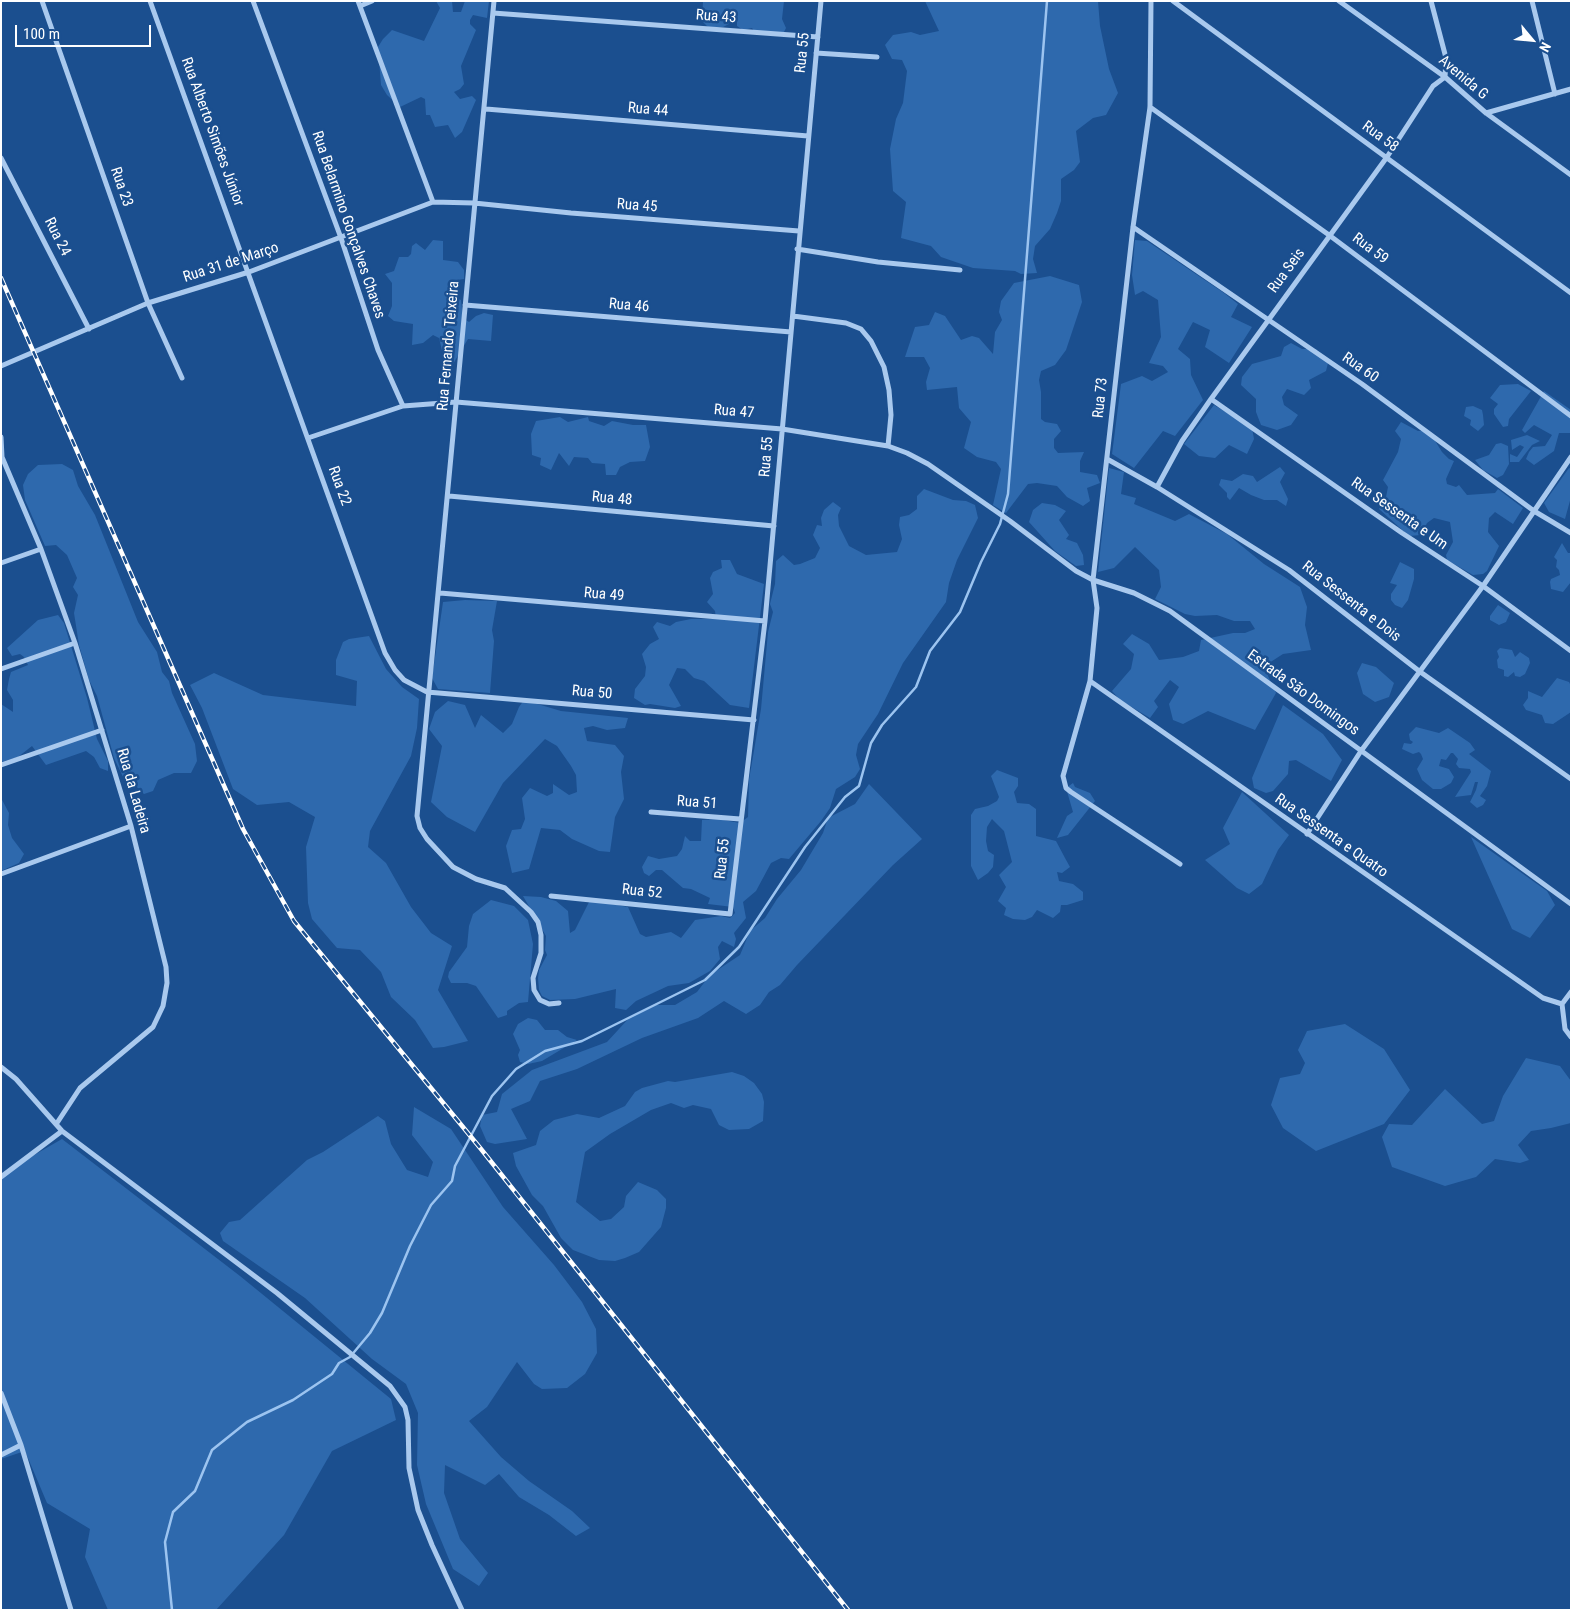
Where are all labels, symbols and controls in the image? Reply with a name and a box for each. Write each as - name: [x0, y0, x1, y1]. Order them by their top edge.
- street label: Rua 43: [695, 7, 737, 27]
- scale bar: [18, 15, 154, 47]
- north arrow: [1507, 15, 1557, 65]
- text: 100 m: [23, 25, 60, 43]
- street label: Rua 55: [792, 32, 814, 74]
- text: N: [1536, 39, 1554, 55]
- street label: Avenida G: [1435, 52, 1491, 104]
- street label: Rua Alberto Simões Júnior: [177, 55, 247, 209]
- street label: Rua 44: [627, 99, 669, 121]
- street label: Rua 58: [1358, 118, 1402, 156]
- street label: Rua Belarmino Gonçalves Chaves: [307, 129, 389, 321]
- street label: Rua 23: [106, 165, 136, 209]
- street label: Rua 45: [616, 196, 658, 216]
- street label: Rua 24: [40, 215, 74, 259]
- street label: Rua 59: [1348, 230, 1392, 268]
- street label: Rua 31 de Março: [181, 239, 281, 287]
- street label: Rua Seis: [1265, 245, 1309, 297]
- street label: Rua Fernando Teixeira: [434, 280, 464, 412]
- street label: Rua 46: [608, 295, 650, 317]
- street label: Rua 60: [1338, 349, 1382, 387]
- street label: Rua 73: [1090, 377, 1112, 419]
- street label: Rua 47: [713, 401, 755, 423]
- street label: Rua 55: [756, 436, 778, 478]
- street label: Rua 22: [324, 464, 354, 508]
- street label: Rua Sessenta e Um: [1347, 474, 1451, 554]
- street label: Rua 48: [591, 488, 633, 510]
- street label: Rua Sessenta e Dois: [1298, 558, 1404, 646]
- street label: Rua 49: [583, 584, 625, 606]
- street label: Estrada São Domingos: [1243, 646, 1363, 740]
- street label: Rua 50: [571, 682, 613, 704]
- street label: Rua da Ladeira: [112, 746, 154, 836]
- street label: Rua Sessenta e Quatro: [1271, 790, 1391, 882]
- street label: Rua 51: [676, 793, 718, 813]
- street label: Rua 55: [712, 838, 734, 880]
- street label: Rua 52: [621, 881, 663, 903]

